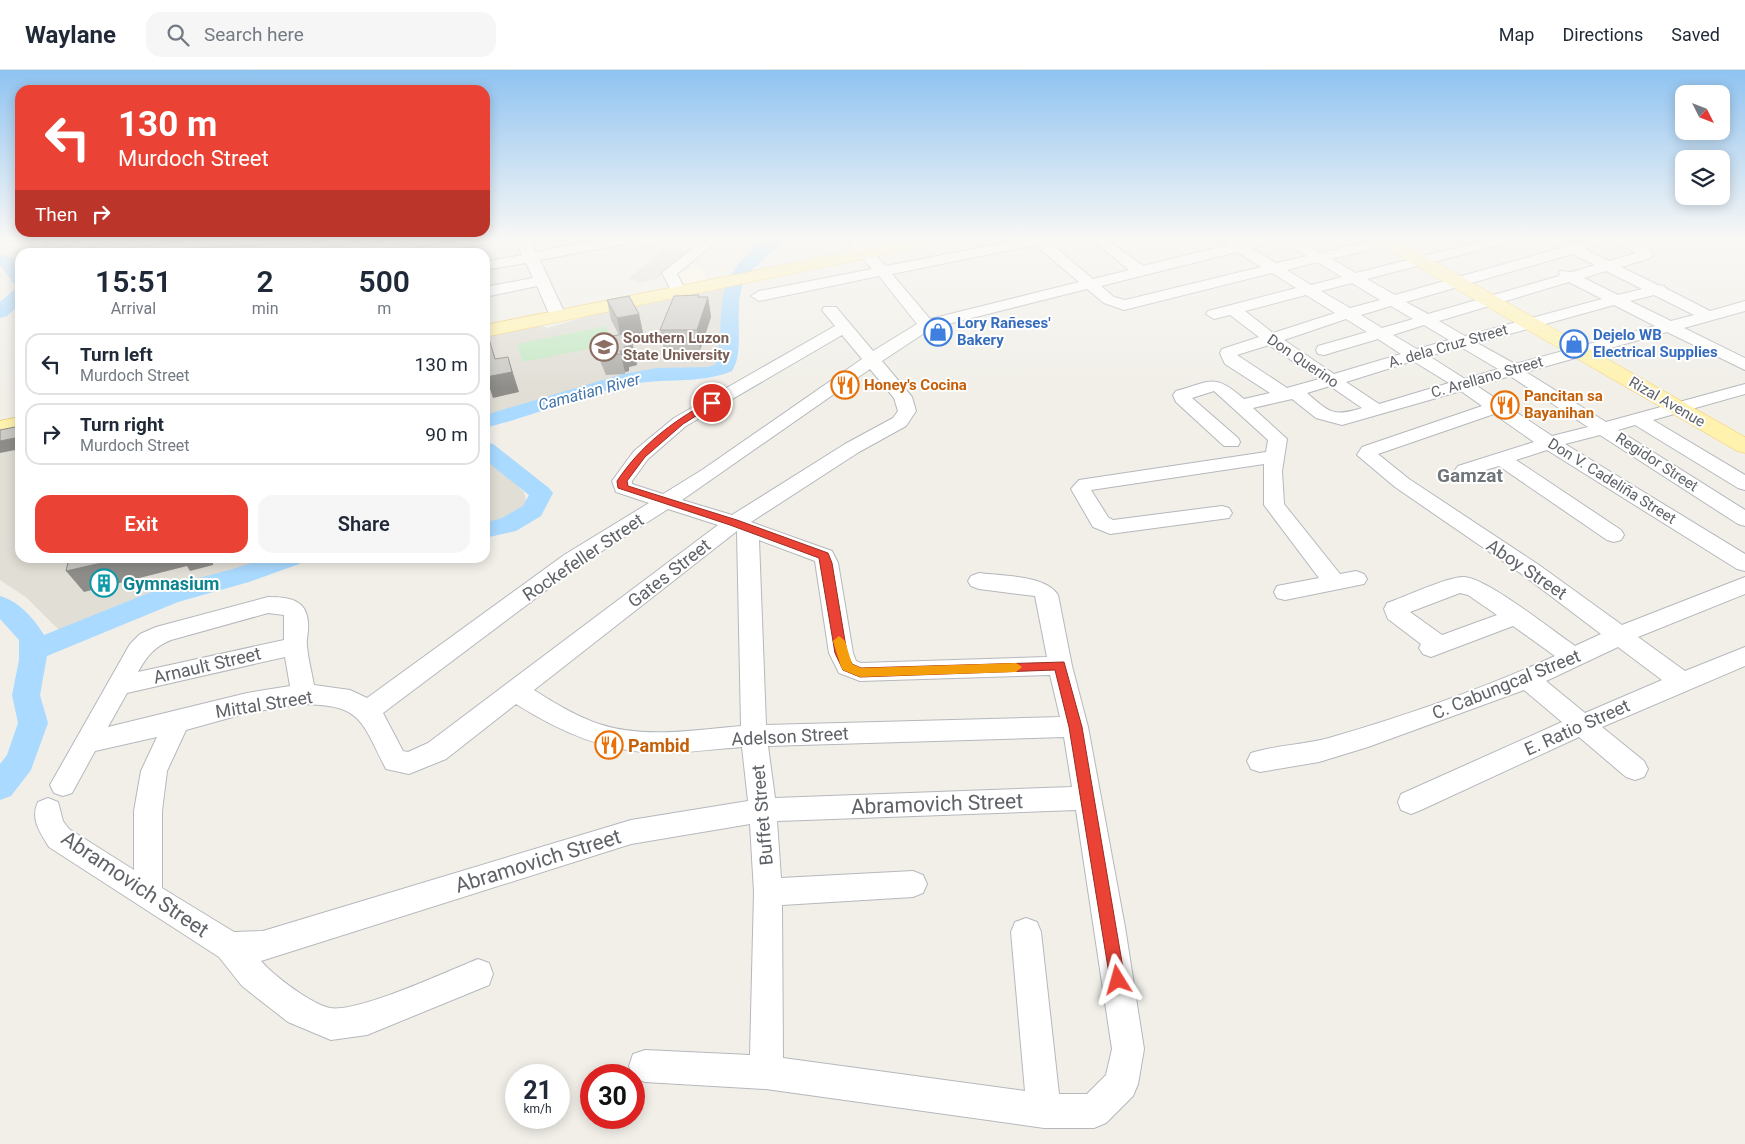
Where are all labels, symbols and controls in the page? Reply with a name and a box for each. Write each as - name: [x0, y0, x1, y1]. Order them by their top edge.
- search box: [146, 12, 496, 57]
- text: Waylane: [25, 21, 116, 49]
- icon: search: [164, 21, 192, 49]
- text: Search here: [204, 23, 304, 46]
- text: Map: [1499, 24, 1534, 45]
- text: Directions: [1562, 24, 1643, 45]
- text: Saved: [1671, 24, 1720, 45]
- north arrow: [1675, 85, 1730, 140]
- map controls: [1675, 85, 1730, 205]
- text: 130 m: [118, 104, 217, 145]
- icon: left: [35, 105, 100, 170]
- text: Murdoch Street: [118, 146, 269, 171]
- button: layers: [1675, 150, 1730, 205]
- icon: right: [87, 200, 115, 228]
- text: Then: [35, 203, 77, 226]
- text: 15:51: [95, 264, 172, 299]
- text: 2: [257, 264, 274, 299]
- text: 500: [359, 264, 410, 299]
- text: Arrival: [111, 299, 156, 318]
- text: min: [252, 299, 279, 318]
- text: m: [377, 299, 391, 318]
- place label: Lory Rañeses' Bakery: [957, 314, 1051, 349]
- shop icon: Lory Rañeses' Bakery: [923, 317, 953, 347]
- street label: A. dela Cruz Street: [1386, 320, 1510, 372]
- place label: Dejelo WB Electrical Supplies: [1593, 326, 1718, 361]
- place label: Southern Luzon State University: [623, 329, 730, 364]
- shop icon: Dejelo WB Electrical Supplies: [1559, 329, 1589, 359]
- street label: Don Querino: [1264, 330, 1342, 392]
- school or university icon: Southern Luzon State University: [589, 332, 619, 362]
- text: Turn left: [80, 343, 153, 366]
- icon: left: [37, 350, 65, 378]
- street label: C. Arellano Street: [1429, 352, 1545, 402]
- text: 130 m: [415, 353, 468, 376]
- text: Murdoch Street: [80, 366, 190, 385]
- water label: Camatian River: [536, 369, 643, 415]
- restaurant icon: Honey's Cocina: [830, 370, 860, 400]
- street label: Rizal Avenue: [1626, 373, 1708, 431]
- place label: Honey's Cocina: [864, 376, 967, 394]
- pin: [691, 382, 733, 424]
- place label: Pancitan sa Bayanihan: [1524, 387, 1603, 422]
- icon: arrive: [698, 389, 726, 417]
- restaurant icon: Pancitan sa Bayanihan: [1490, 390, 1520, 420]
- text: Turn right: [80, 413, 164, 436]
- icon: right: [37, 420, 65, 448]
- text: 90 m: [425, 423, 468, 446]
- street label: Regidor Street: [1612, 429, 1702, 495]
- street label: Don V. Cadeliña Street: [1545, 434, 1679, 528]
- text: Murdoch Street: [80, 436, 190, 455]
- district label: Gamzat: [1437, 464, 1503, 487]
- button: Exit: [35, 495, 248, 553]
- button: Share: [258, 495, 470, 553]
- street label: Rockefeller Street: [519, 509, 647, 605]
- street label: Gates Street: [624, 534, 714, 612]
- street label: Aboy Street: [1483, 534, 1571, 604]
- building icon: Gymnasium: [89, 568, 119, 598]
- place label: Gymnasium: [123, 573, 219, 594]
- street label: Arnault Street: [151, 642, 263, 688]
- street label: C. Cabungcal Street: [1429, 645, 1583, 723]
- street label: Mittal Street: [214, 686, 314, 722]
- street label: E. Ratio Street: [1521, 694, 1633, 760]
- street label: Adelson Street: [731, 722, 849, 750]
- restaurant icon: Pambid: [594, 730, 624, 760]
- place label: Pambid: [628, 735, 690, 756]
- street label: Buffet Street: [747, 764, 777, 866]
- street label: Abramovich Street: [850, 789, 1024, 819]
- street label: Abramovich Street: [452, 824, 624, 898]
- street label: Abramovich Street: [57, 826, 213, 942]
- position arrow: [1091, 953, 1143, 1005]
- speed limit sign: 30: [580, 1064, 645, 1129]
- text: 21: [523, 1076, 552, 1105]
- text: km/h: [523, 1102, 552, 1116]

